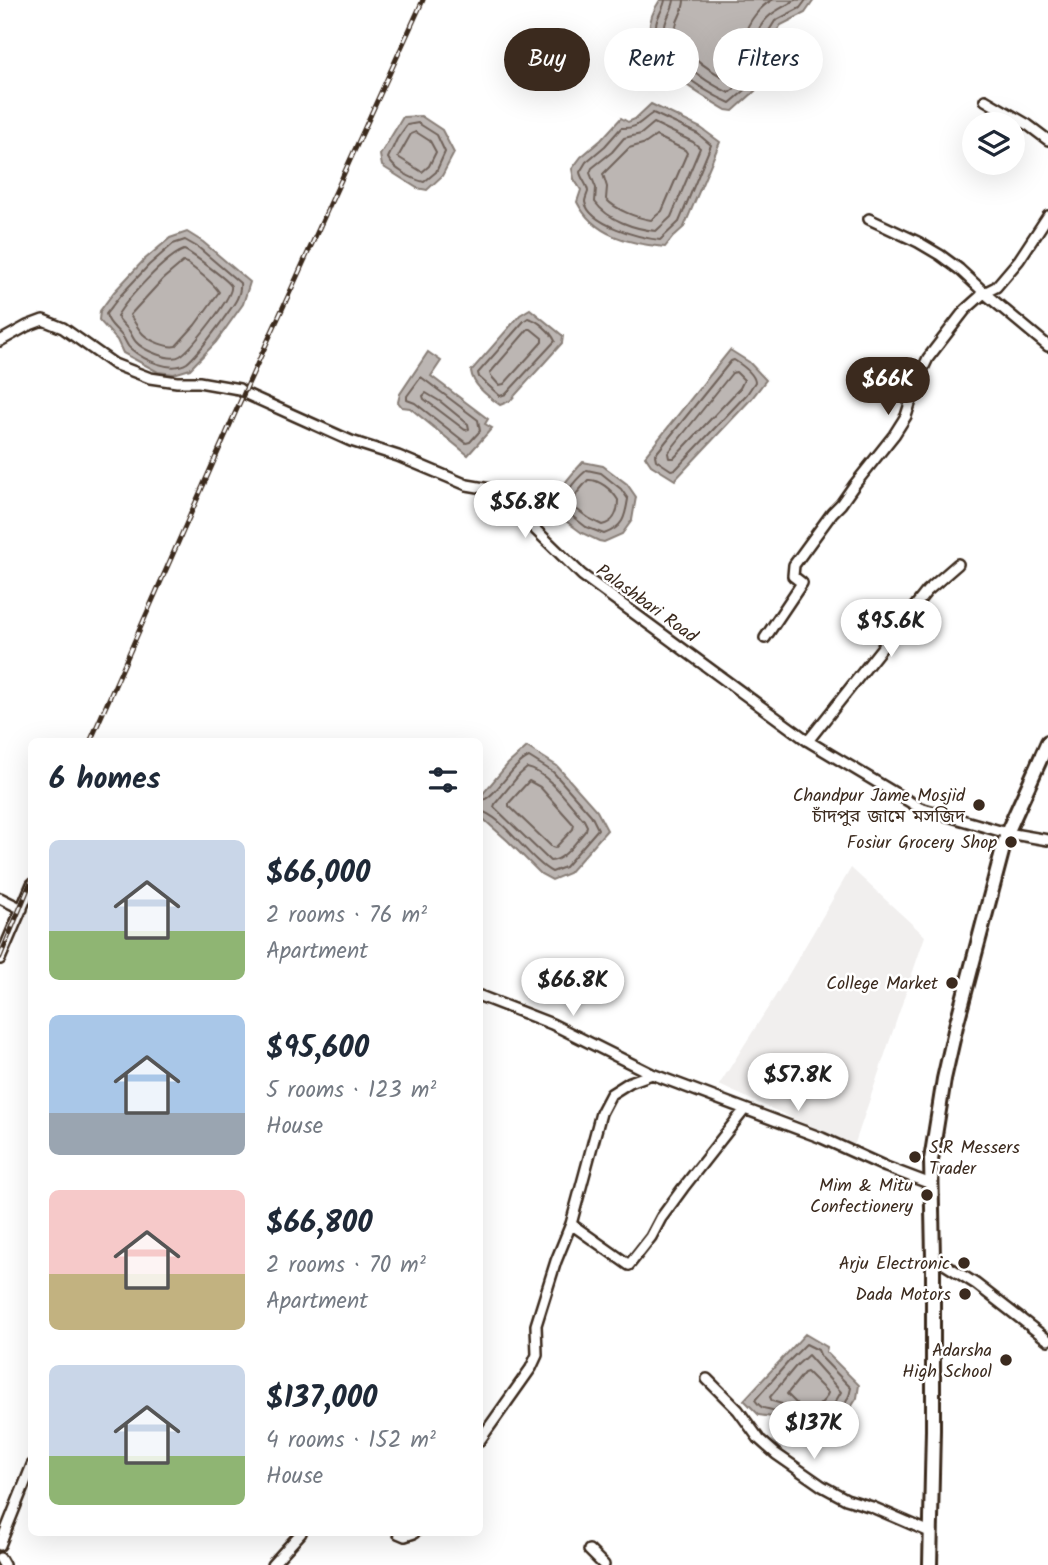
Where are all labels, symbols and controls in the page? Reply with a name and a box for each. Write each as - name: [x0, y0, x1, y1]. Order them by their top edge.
- chip: Buy: [504, 28, 590, 91]
- chip: Rent: [604, 28, 699, 91]
- chip: Filters: [713, 28, 823, 91]
- map controls: [962, 112, 1025, 175]
- button: layers: [962, 112, 1025, 175]
- pin: $66K: [847, 358, 929, 417]
- text: $66K: [862, 362, 914, 398]
- pin: $56.8K: [468, 480, 582, 540]
- text: $56.8K: [490, 485, 560, 521]
- street label: Palashbari Road: [589, 557, 704, 652]
- pin: $95.6K: [834, 600, 948, 659]
- text: $95.6K: [857, 604, 925, 640]
- text: 6 homes: [49, 756, 161, 804]
- icon: filters: [424, 761, 462, 799]
- place label: Chandpur Jame Mosjid চাঁদপুর জামে মসজিদ: [793, 782, 966, 832]
- marker: Chandpur Jame Mosjid চাঁদপুর জামে মসজিদ: [971, 797, 987, 813]
- place label: Fosiur Grocery Shop: [847, 829, 997, 858]
- marker: Fosiur Grocery Shop: [1003, 834, 1019, 850]
- text: $66,000: [266, 850, 370, 898]
- icon: home: [105, 868, 189, 952]
- text: 2 rooms · 76 m²: [266, 898, 427, 934]
- text: Apartment: [266, 934, 368, 970]
- pin: $66.8K: [516, 958, 630, 1018]
- text: $66.8K: [537, 963, 609, 999]
- place label: College Market: [826, 970, 939, 999]
- marker: College Market: [944, 975, 960, 991]
- text: $95,600: [266, 1025, 369, 1073]
- icon: home: [105, 1043, 189, 1127]
- pin: $57.8K: [741, 1054, 855, 1113]
- text: $57.8K: [764, 1058, 832, 1094]
- text: 5 rooms · 123 m²: [266, 1073, 436, 1109]
- text: House: [266, 1109, 323, 1145]
- place label: S.R Messers Trader: [929, 1134, 1020, 1184]
- marker: S.R Messers Trader: [907, 1149, 923, 1165]
- place label: Mim & Mitu Confectionery: [810, 1172, 914, 1222]
- marker: Mim & Mitu Confectionery: [919, 1187, 935, 1203]
- text: $66,800: [266, 1200, 373, 1248]
- icon: home: [105, 1218, 189, 1302]
- text: 2 rooms · 70 m²: [266, 1248, 426, 1284]
- place label: Arju Electronic: [839, 1250, 950, 1279]
- marker: Arju Electronic: [956, 1255, 972, 1271]
- place label: Dada Motors: [855, 1281, 951, 1310]
- text: Apartment: [266, 1284, 368, 1320]
- marker: Dada Motors: [957, 1286, 973, 1302]
- place label: Adarsha High School: [902, 1337, 993, 1387]
- marker: Adarsha High School: [998, 1352, 1014, 1368]
- text: $137,000: [266, 1375, 377, 1423]
- icon: home: [105, 1393, 189, 1477]
- pin: $137K: [765, 1402, 863, 1461]
- text: $137K: [785, 1406, 843, 1442]
- text: 4 rooms · 152 m²: [266, 1423, 436, 1459]
- text: House: [266, 1459, 323, 1495]

